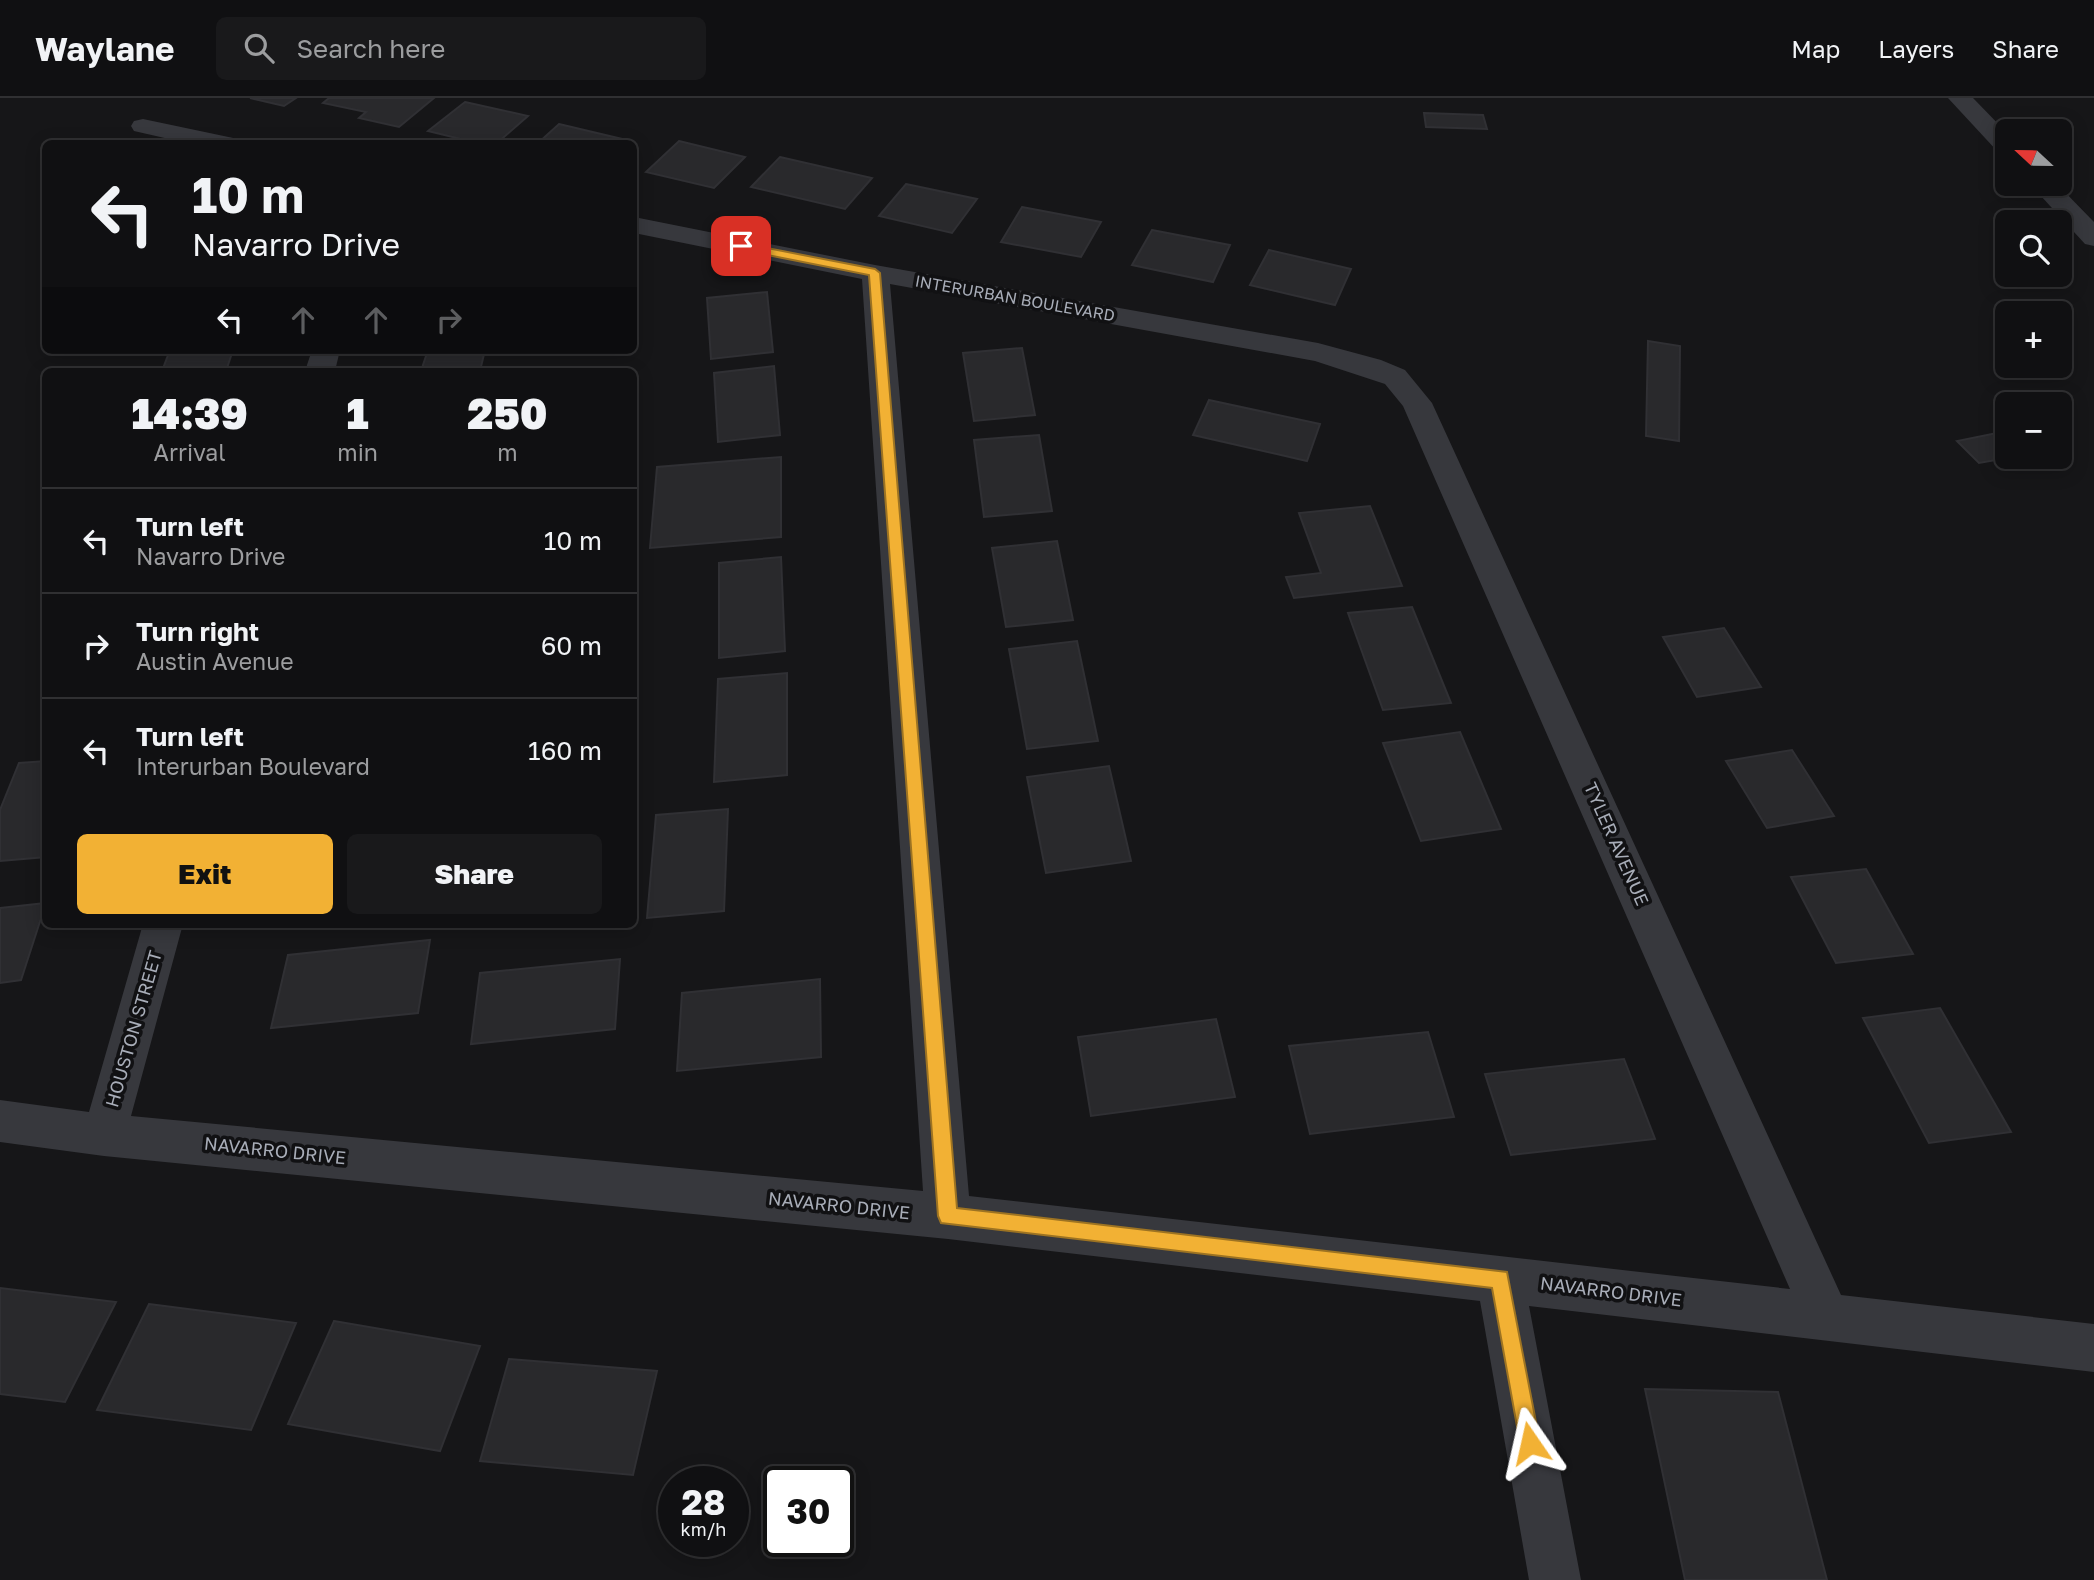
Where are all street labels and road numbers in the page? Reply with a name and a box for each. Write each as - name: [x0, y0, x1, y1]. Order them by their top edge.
- street label: INTERURBAN BOULEVARD: [913, 271, 1117, 325]
- street label: TYLER AVENUE: [1580, 779, 1654, 909]
- street label: HOUSTON STREET: [100, 948, 166, 1110]
- street label: NAVARRO DRIVE: [203, 1132, 347, 1168]
- street label: NAVARRO DRIVE: [767, 1187, 911, 1223]
- street label: NAVARRO DRIVE: [1539, 1271, 1683, 1311]

